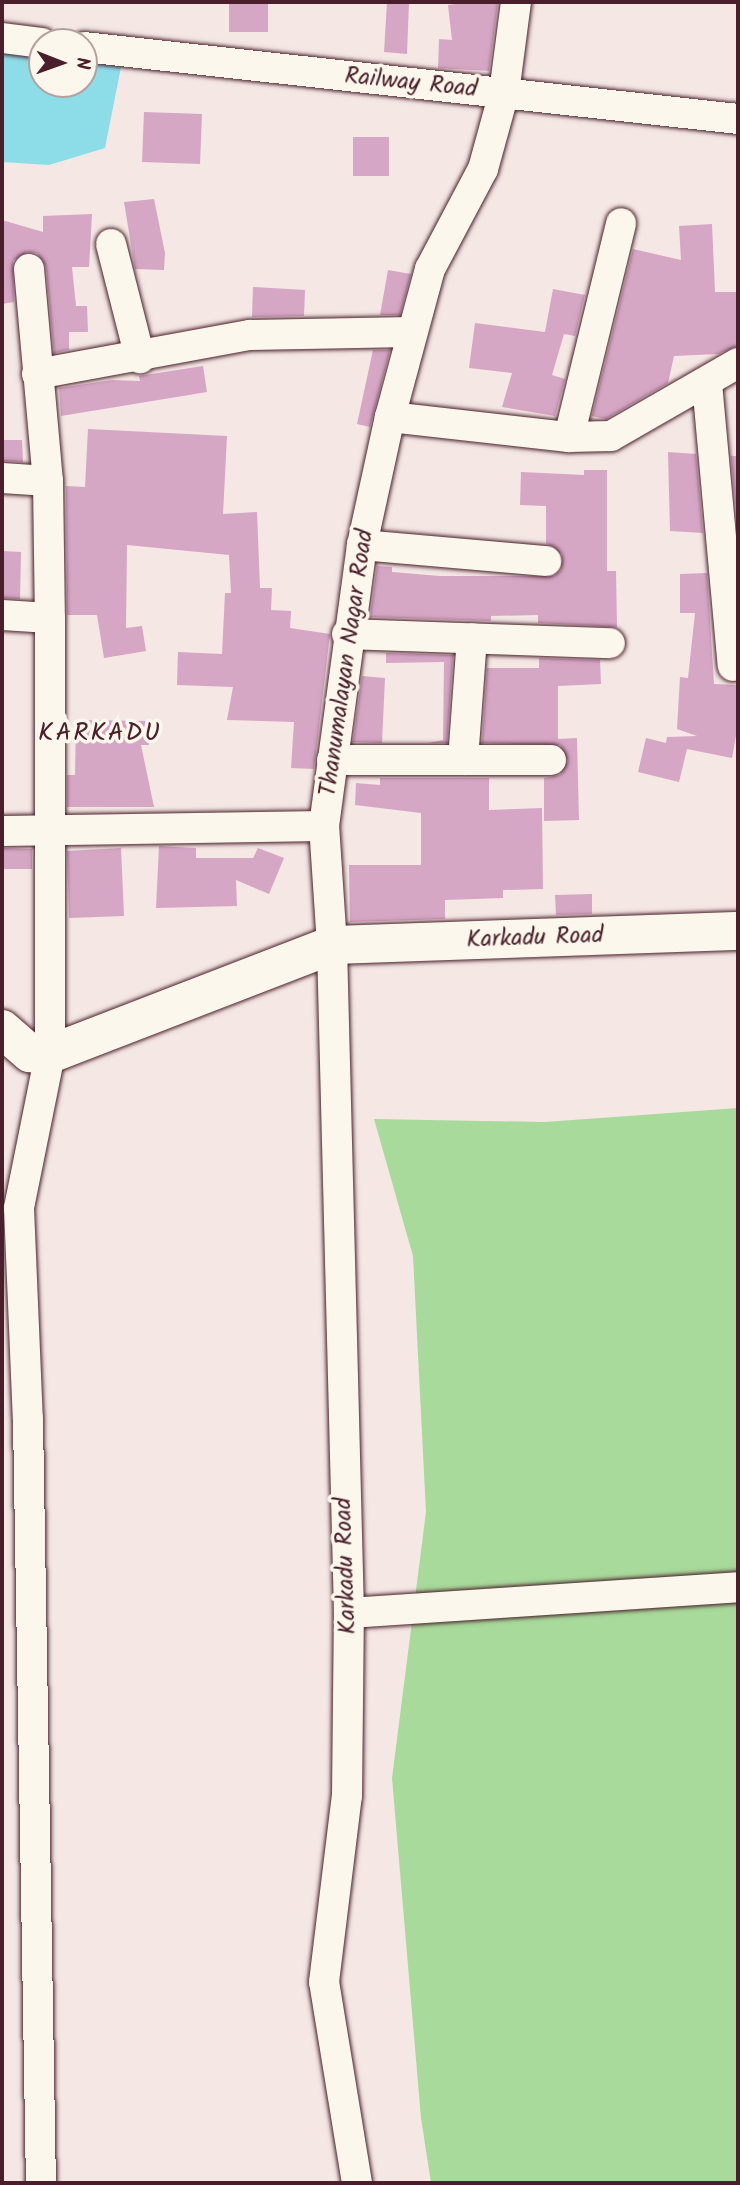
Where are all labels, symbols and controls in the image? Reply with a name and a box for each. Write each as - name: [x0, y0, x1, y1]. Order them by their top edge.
- north arrow: [28, 28, 98, 98]
- text: N: [67, 57, 97, 70]
- street label: Railway Road: [343, 62, 479, 104]
- street label: Thanumalayan Nagar Road: [314, 528, 380, 798]
- district label: KARKADU: [39, 718, 161, 750]
- street label: Karkadu Road: [466, 921, 604, 955]
- street label: Karkadu Road: [329, 1497, 363, 1635]

